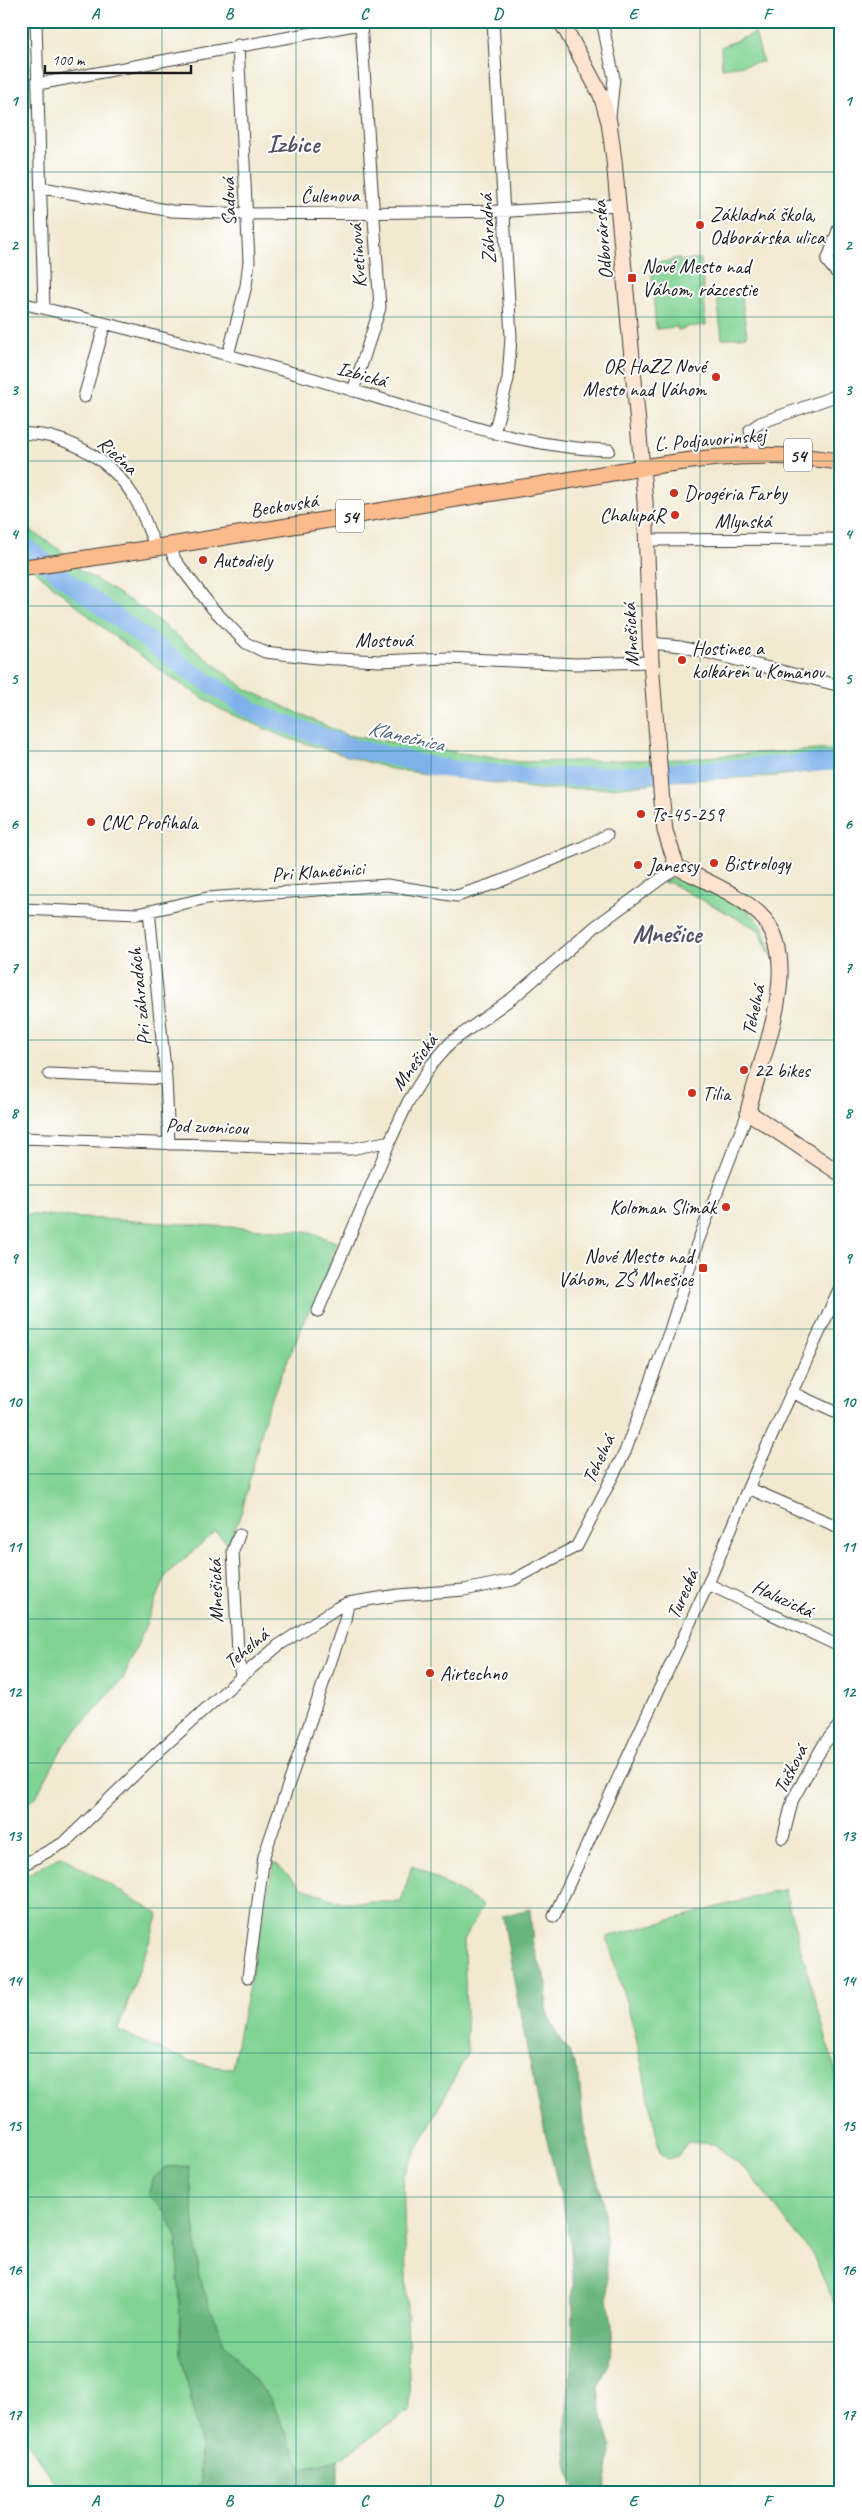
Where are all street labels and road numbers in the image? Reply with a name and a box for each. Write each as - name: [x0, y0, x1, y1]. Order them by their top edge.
- street label: Sadová: [215, 175, 242, 227]
- street label: Čulenova: [301, 182, 361, 209]
- street label: Záhradná: [473, 191, 502, 265]
- street label: Odborárska: [586, 198, 618, 281]
- street label: Kvetinová: [343, 221, 372, 289]
- street label: Izbická: [334, 355, 392, 394]
- street label: Ľ. Podjavorinskej: [653, 422, 770, 457]
- street label: Riečna: [92, 431, 144, 481]
- road number: 54: [784, 438, 812, 472]
- street label: Beckovská: [249, 487, 322, 523]
- road number: 54: [336, 500, 364, 532]
- street label: Mlynská: [715, 509, 774, 534]
- street label: Mnešická: [616, 600, 645, 667]
- street label: Mostová: [355, 628, 415, 653]
- street label: Pri Klanečnici: [271, 856, 367, 887]
- street label: Pri záhradách: [122, 946, 157, 1047]
- street label: Tehelná: [736, 980, 771, 1038]
- street label: Mnešická: [386, 1027, 445, 1095]
- street label: Pod zvonicou: [165, 1113, 250, 1140]
- street label: Tehelná: [576, 1429, 621, 1487]
- street label: Mnešická: [202, 1557, 229, 1623]
- street label: Turecká: [661, 1564, 705, 1623]
- street label: Haluzická: [748, 1574, 819, 1624]
- street label: Tehelná: [219, 1621, 276, 1674]
- street label: Tušková: [768, 1739, 814, 1798]

